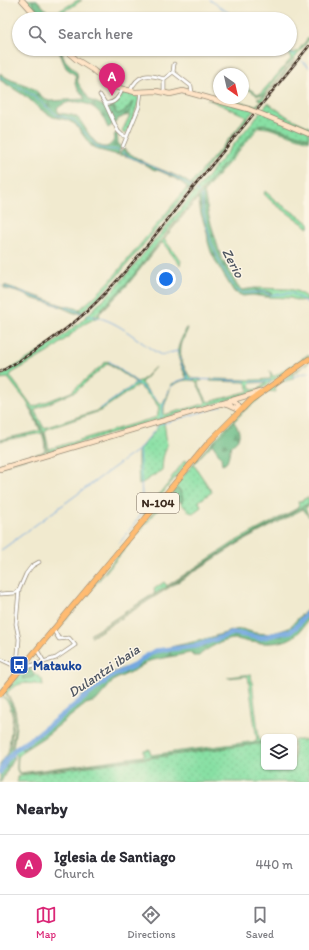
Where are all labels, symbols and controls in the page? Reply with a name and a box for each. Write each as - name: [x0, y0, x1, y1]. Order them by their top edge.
- search box: [12, 12, 297, 56]
- icon: search: [26, 23, 48, 45]
- text: Search here: [58, 25, 133, 43]
- pin: A: [99, 63, 125, 96]
- north arrow: [213, 68, 249, 104]
- water label: Zerio: [218, 245, 248, 281]
- your location: [156, 269, 176, 289]
- road number: N-104: [137, 493, 179, 513]
- water label: Dulantzi ibaia: [65, 641, 143, 701]
- bus stop icon: Matauko: [8, 654, 30, 676]
- place label: Matauko: [33, 658, 82, 673]
- map controls: [261, 734, 297, 770]
- button: layers: [261, 734, 297, 770]
- text: Nearby: [16, 798, 68, 818]
- text: Iglesia de Santiago: [54, 848, 176, 866]
- text: A: [25, 857, 33, 872]
- text: 440 m: [256, 857, 293, 872]
- text: Church: [54, 866, 95, 881]
- tab: Map: [35, 904, 57, 941]
- tab: Directions: [127, 904, 176, 941]
- tab: Saved: [246, 904, 274, 941]

